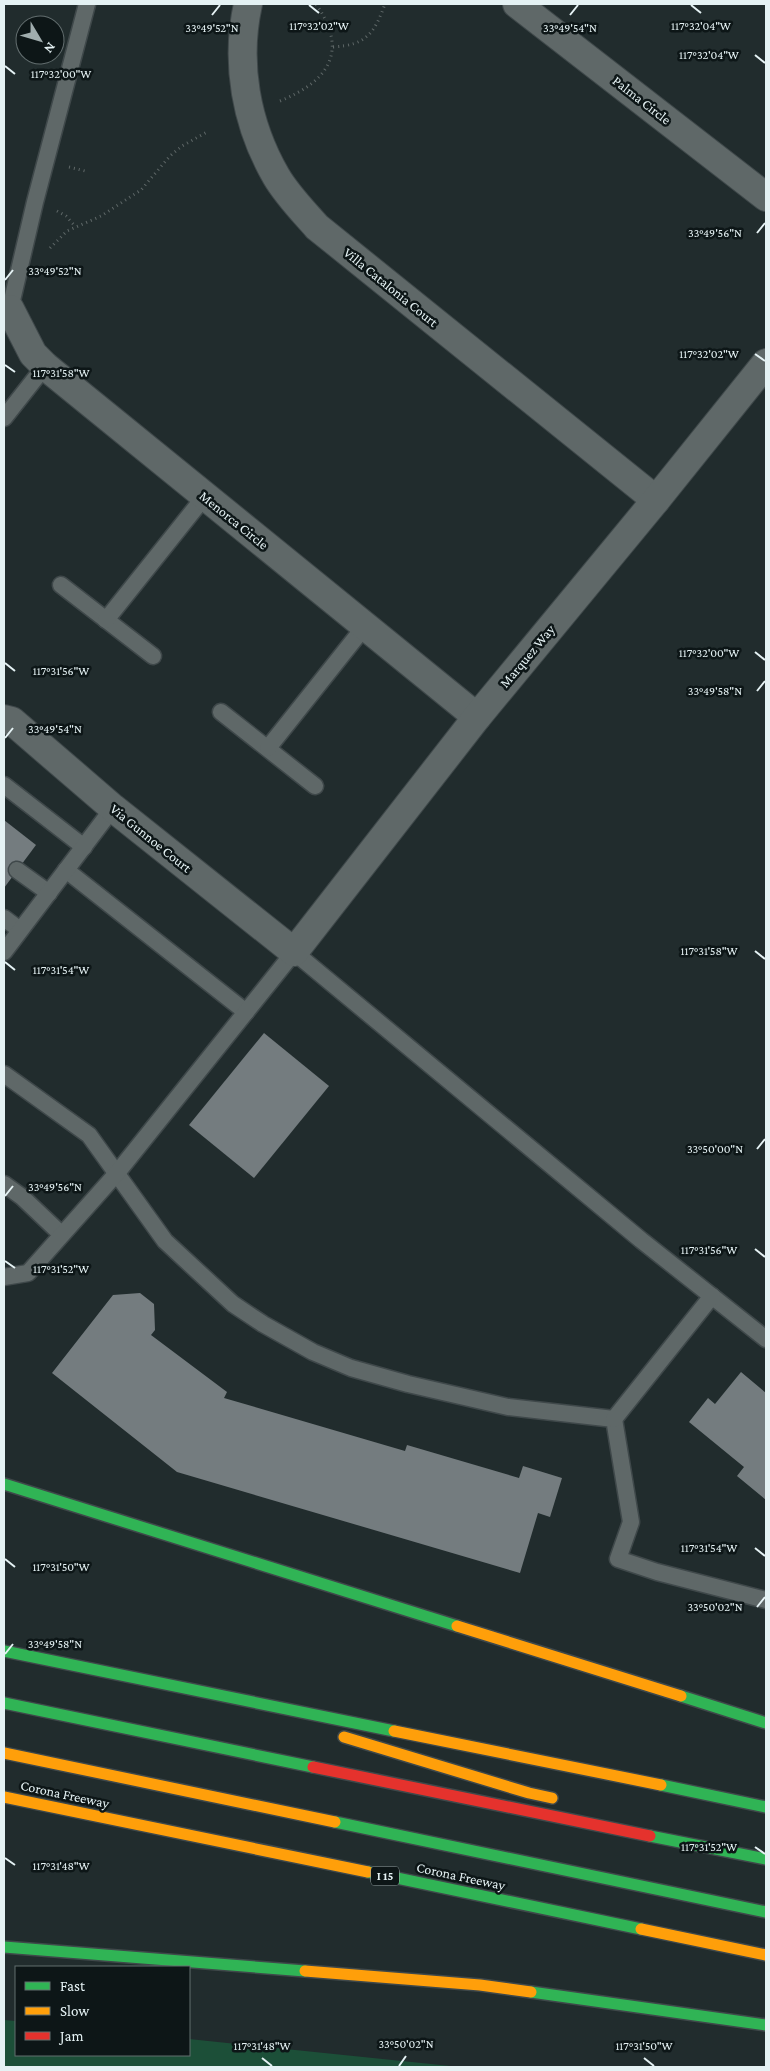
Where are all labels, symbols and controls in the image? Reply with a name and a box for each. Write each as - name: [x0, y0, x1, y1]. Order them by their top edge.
- north arrow: [15, 15, 65, 65]
- text: 117°32'02"W: [289, 19, 349, 33]
- text: 117°32'04"W: [671, 19, 731, 33]
- text: 33°49'52"N: [185, 21, 239, 35]
- text: 33°49'54"N: [543, 21, 597, 35]
- text: N: [41, 39, 59, 57]
- text: 117°32'04"W: [679, 48, 739, 62]
- text: 117°32'00"W: [31, 67, 91, 81]
- street label: Palma Circle: [610, 72, 674, 128]
- text: 33°49'56"N: [688, 226, 742, 240]
- street label: Villa Catalonia Court: [341, 244, 442, 330]
- text: 33°49'52"N: [28, 264, 82, 278]
- text: 117°32'02"W: [679, 347, 739, 361]
- text: 117°31'58"W: [33, 366, 89, 380]
- street label: Menorca Circle: [196, 487, 272, 553]
- street label: Marquez Way: [496, 621, 558, 691]
- text: 117°32'00"W: [679, 646, 739, 660]
- text: 117°31'56"W: [33, 664, 89, 678]
- text: 33°49'58"N: [688, 684, 742, 698]
- text: 33°49'54"N: [28, 722, 82, 736]
- street label: Via Gunnoe Court: [107, 800, 195, 876]
- text: 117°31'58"W: [681, 944, 737, 958]
- text: 117°31'54"W: [33, 963, 89, 977]
- text: 33°50'00"N: [687, 1142, 743, 1156]
- text: 33°49'56"N: [28, 1180, 82, 1194]
- text: 117°31'56"W: [681, 1243, 737, 1257]
- text: 117°31'52"W: [33, 1262, 89, 1276]
- text: 117°31'54"W: [681, 1541, 737, 1555]
- text: 117°31'50"W: [32, 1560, 90, 1574]
- text: 33°50'02"N: [687, 1600, 743, 1614]
- text: 33°49'58"N: [28, 1637, 82, 1651]
- street label: Corona Freeway: [19, 1777, 111, 1811]
- text: 117°31'52"W: [681, 1840, 737, 1854]
- text: 117°31'48"W: [32, 1859, 90, 1873]
- street label: Corona Freeway: [415, 1859, 507, 1893]
- road number: I 15: [371, 1866, 399, 1885]
- legend: [15, 1966, 190, 2056]
- text: Fast: [60, 1978, 86, 1994]
- text: Slow: [60, 2003, 90, 2019]
- text: Jam: [58, 2028, 83, 2045]
- text: 33°50'02"N: [378, 2037, 434, 2051]
- text: 117°31'48"W: [233, 2039, 291, 2053]
- text: 117°31'50"W: [615, 2039, 673, 2053]

